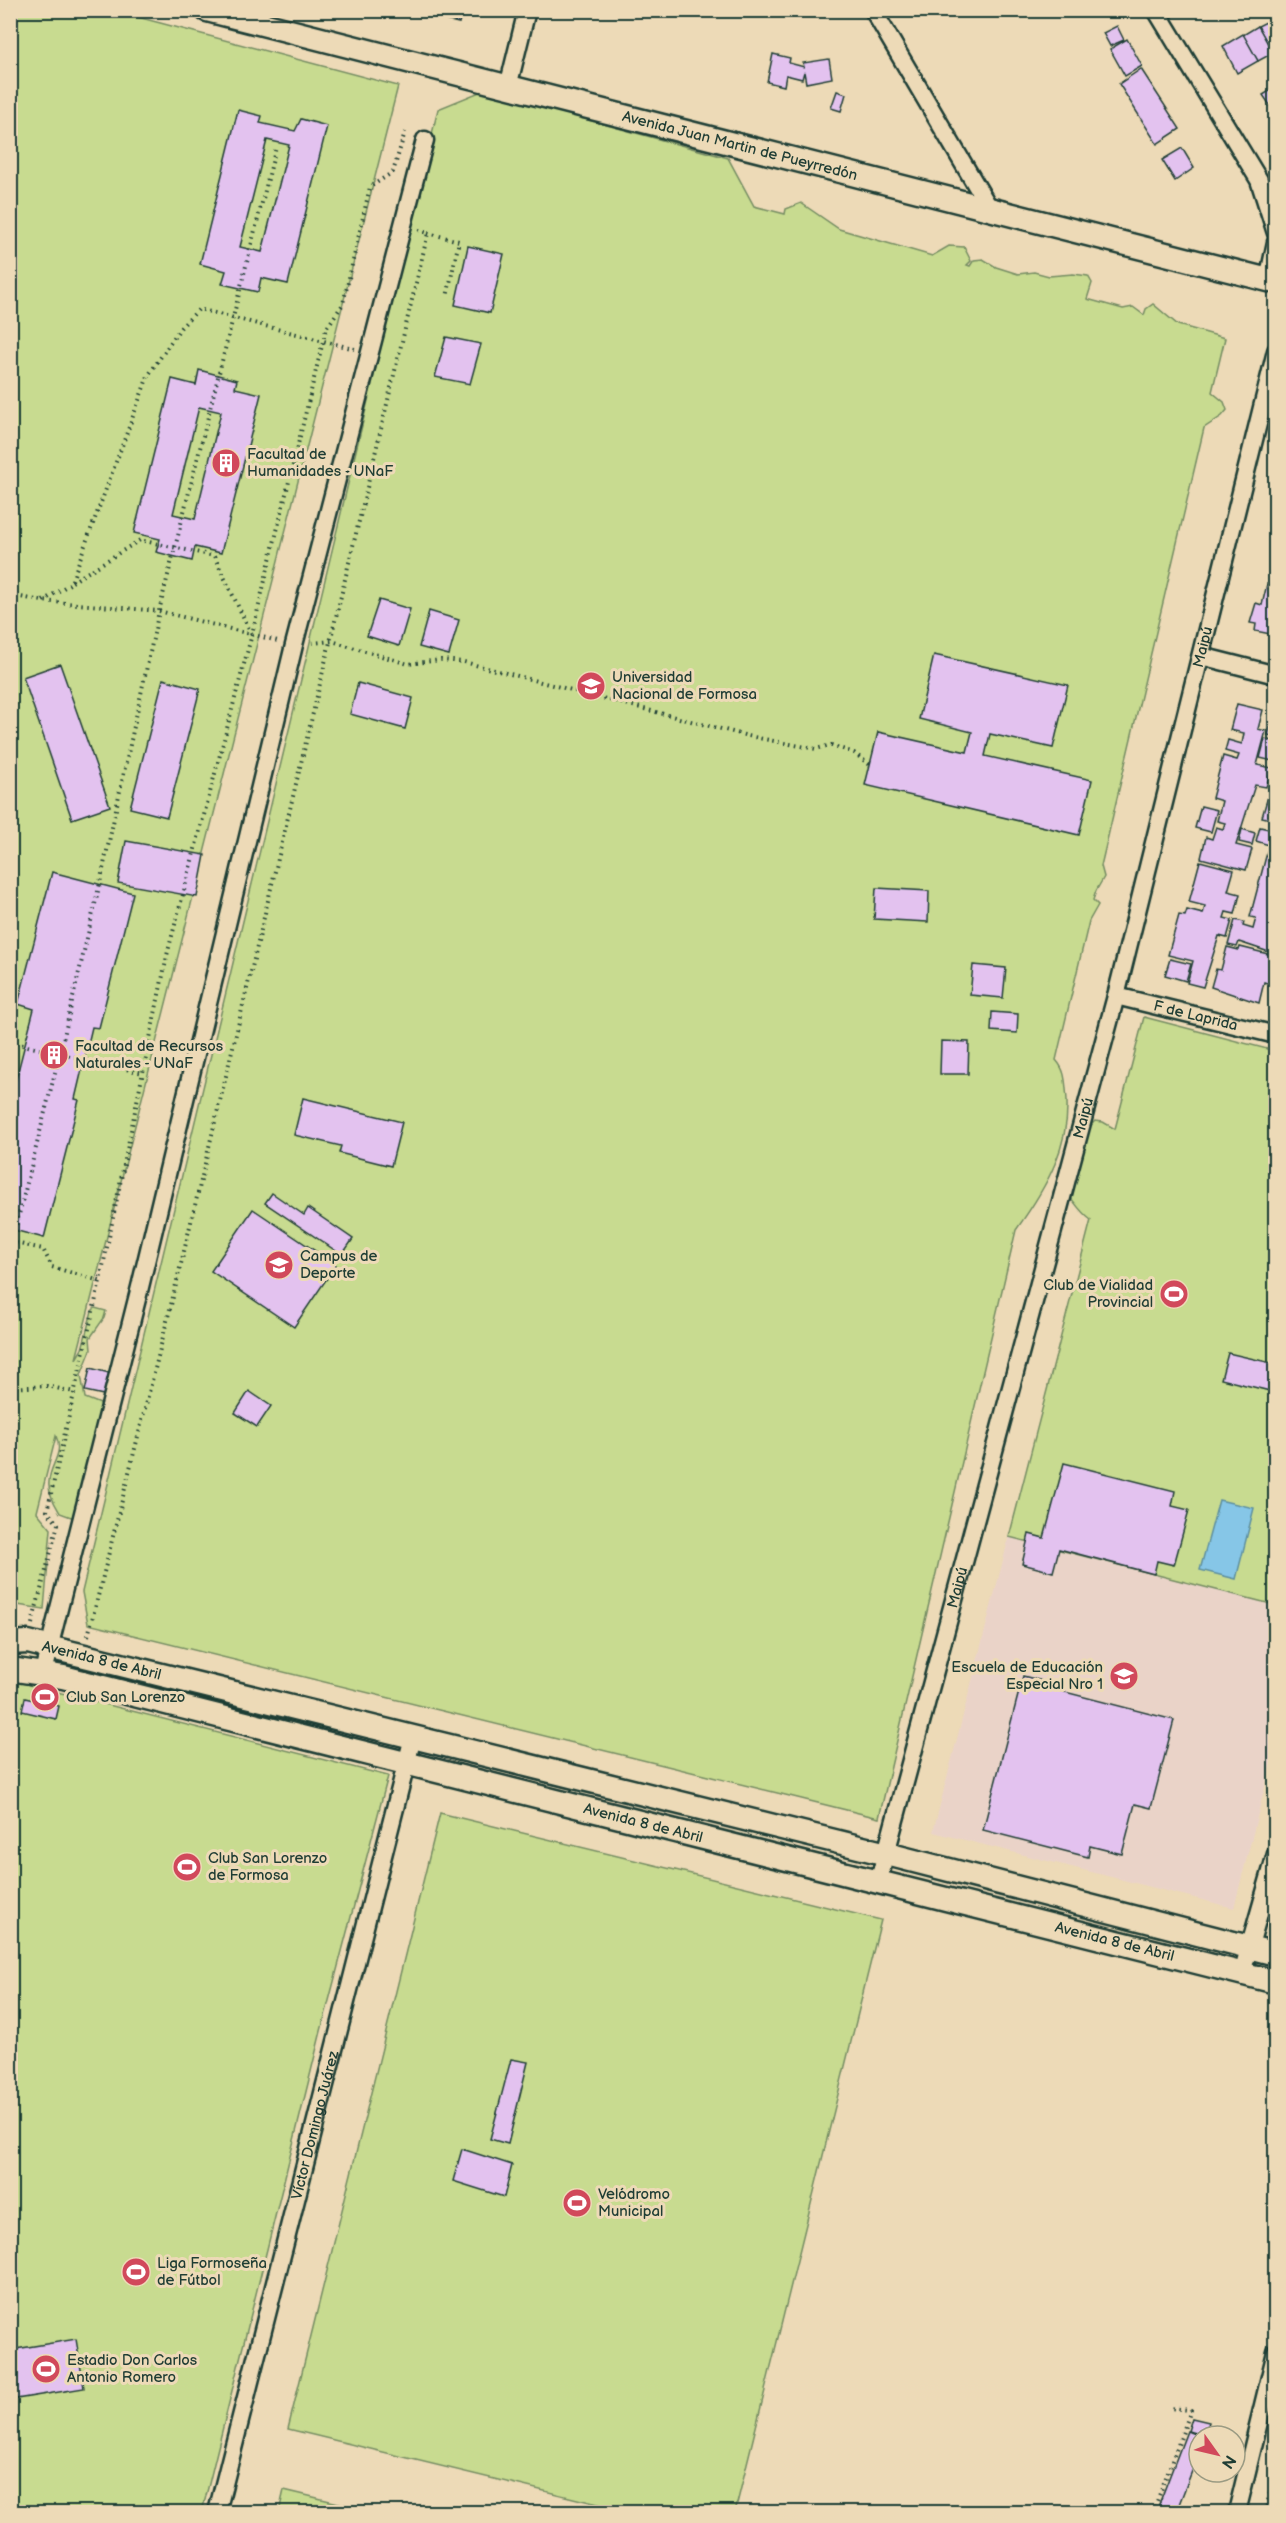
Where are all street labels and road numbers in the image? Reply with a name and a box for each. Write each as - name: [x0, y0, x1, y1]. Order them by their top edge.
- street label: Avenida Juan Martin de Pueyrredón: [620, 107, 860, 185]
- street label: Maipú: [1188, 624, 1217, 670]
- street label: F de Laprida: [1152, 996, 1240, 1035]
- street label: Maipú: [1069, 1095, 1098, 1141]
- street label: Maipú: [943, 1565, 972, 1610]
- street label: Avenida 8 de Abril: [40, 1636, 163, 1684]
- street label: Avenida 8 de Abril: [582, 1799, 705, 1847]
- street label: Avenida 8 de Abril: [1053, 1917, 1176, 1966]
- street label: Víctor Domingo Juárez: [287, 2048, 343, 2202]

